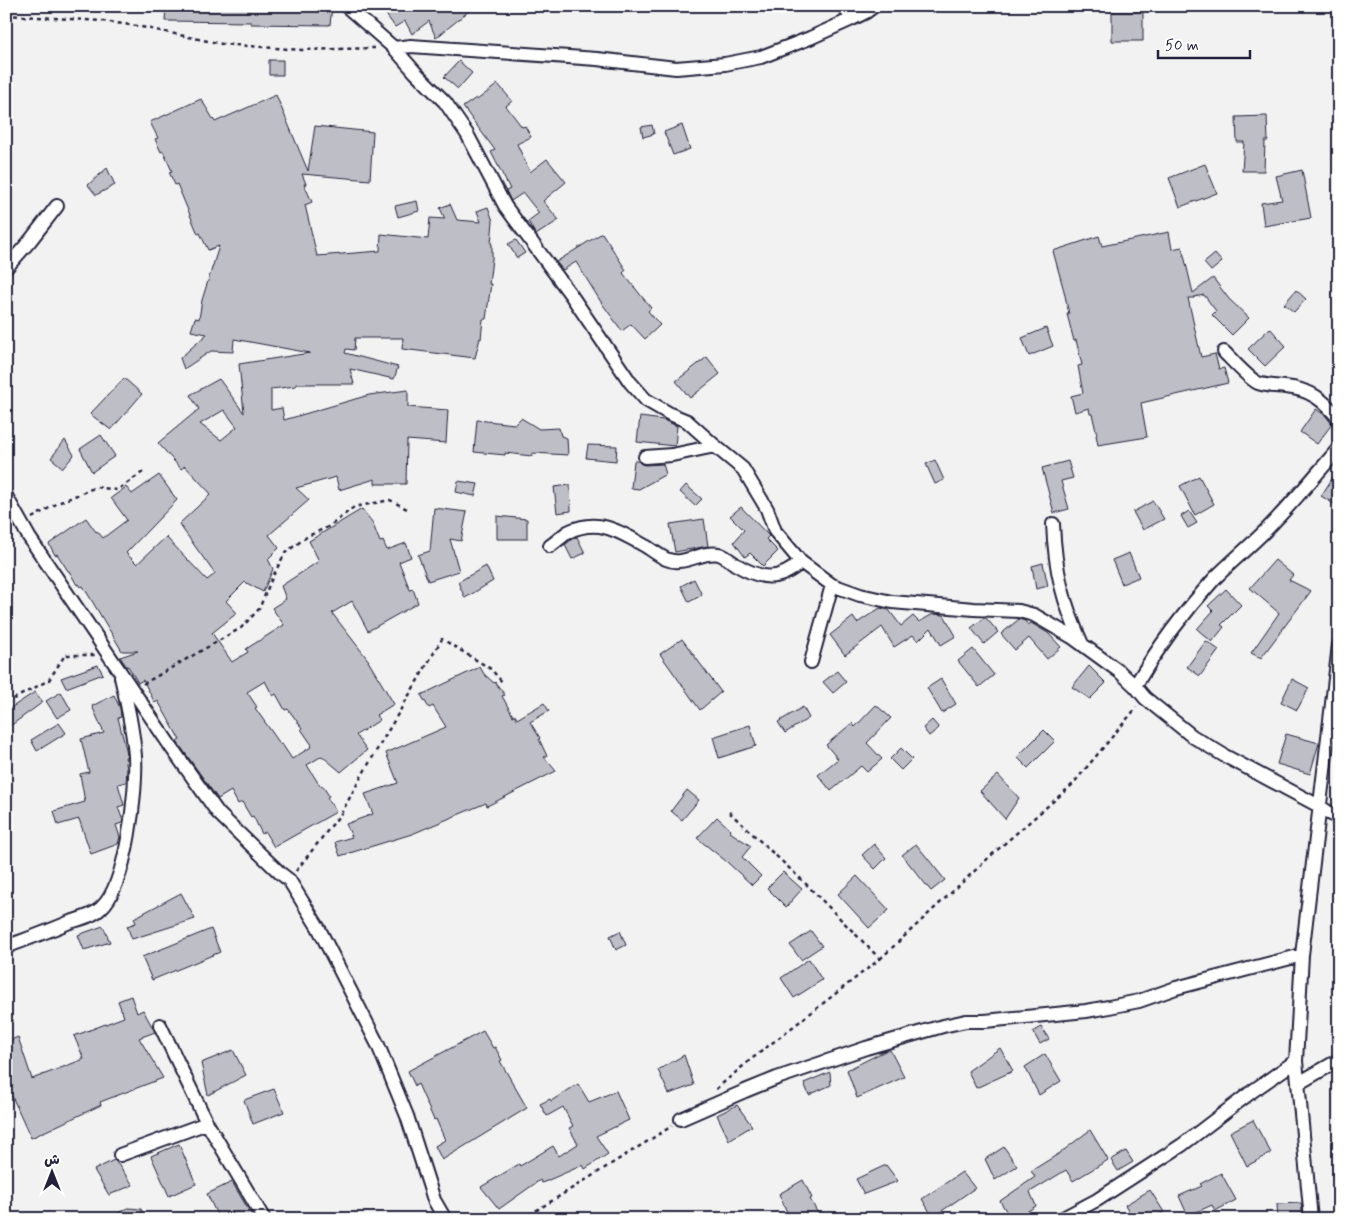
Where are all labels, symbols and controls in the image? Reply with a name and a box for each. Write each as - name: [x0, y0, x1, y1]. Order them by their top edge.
- scale bar: [1158, 28, 1250, 60]
- text: 50 m: [1165, 36, 1199, 56]
- north arrow: [28, 1148, 78, 1198]
- text: ش: [44, 1151, 60, 1169]

